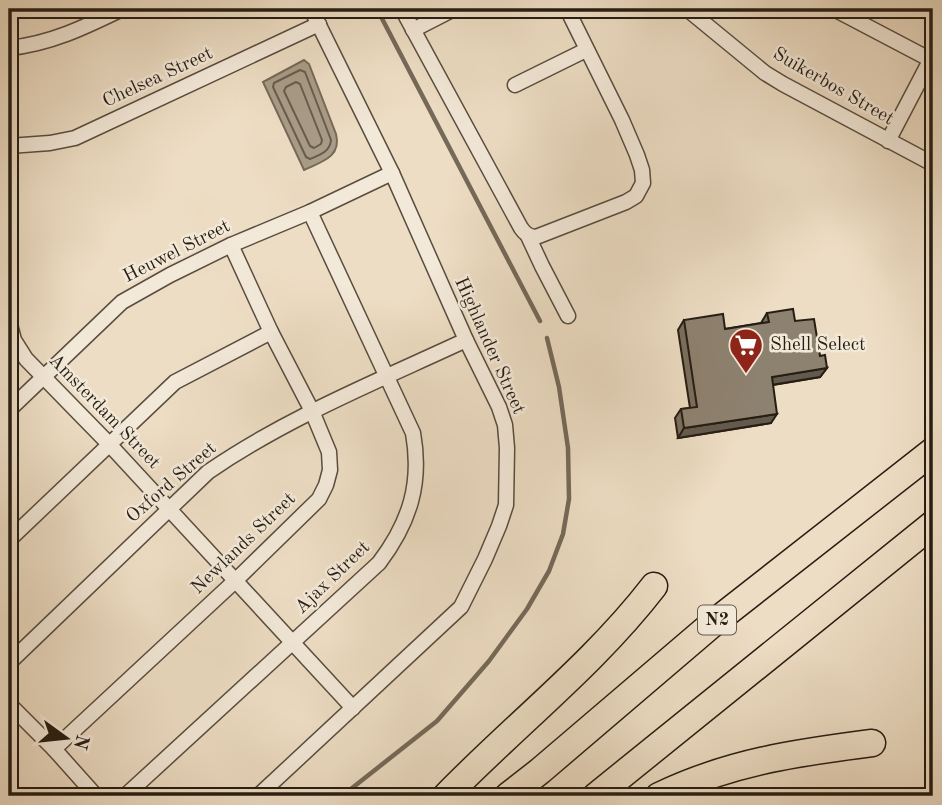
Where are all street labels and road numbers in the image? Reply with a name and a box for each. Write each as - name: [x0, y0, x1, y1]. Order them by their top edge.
- street label: Chelsea Street: [100, 44, 216, 112]
- street label: Suikerbos Street: [769, 45, 897, 129]
- street label: Heuwel Street: [120, 217, 234, 287]
- street label: Highlander Street: [450, 275, 528, 417]
- street label: Amsterdam Street: [45, 351, 163, 473]
- street label: Oxford Street: [123, 439, 221, 527]
- street label: Newlands Street: [188, 490, 300, 598]
- street label: Ajax Street: [292, 538, 374, 618]
- road number: N2: [698, 606, 736, 634]

